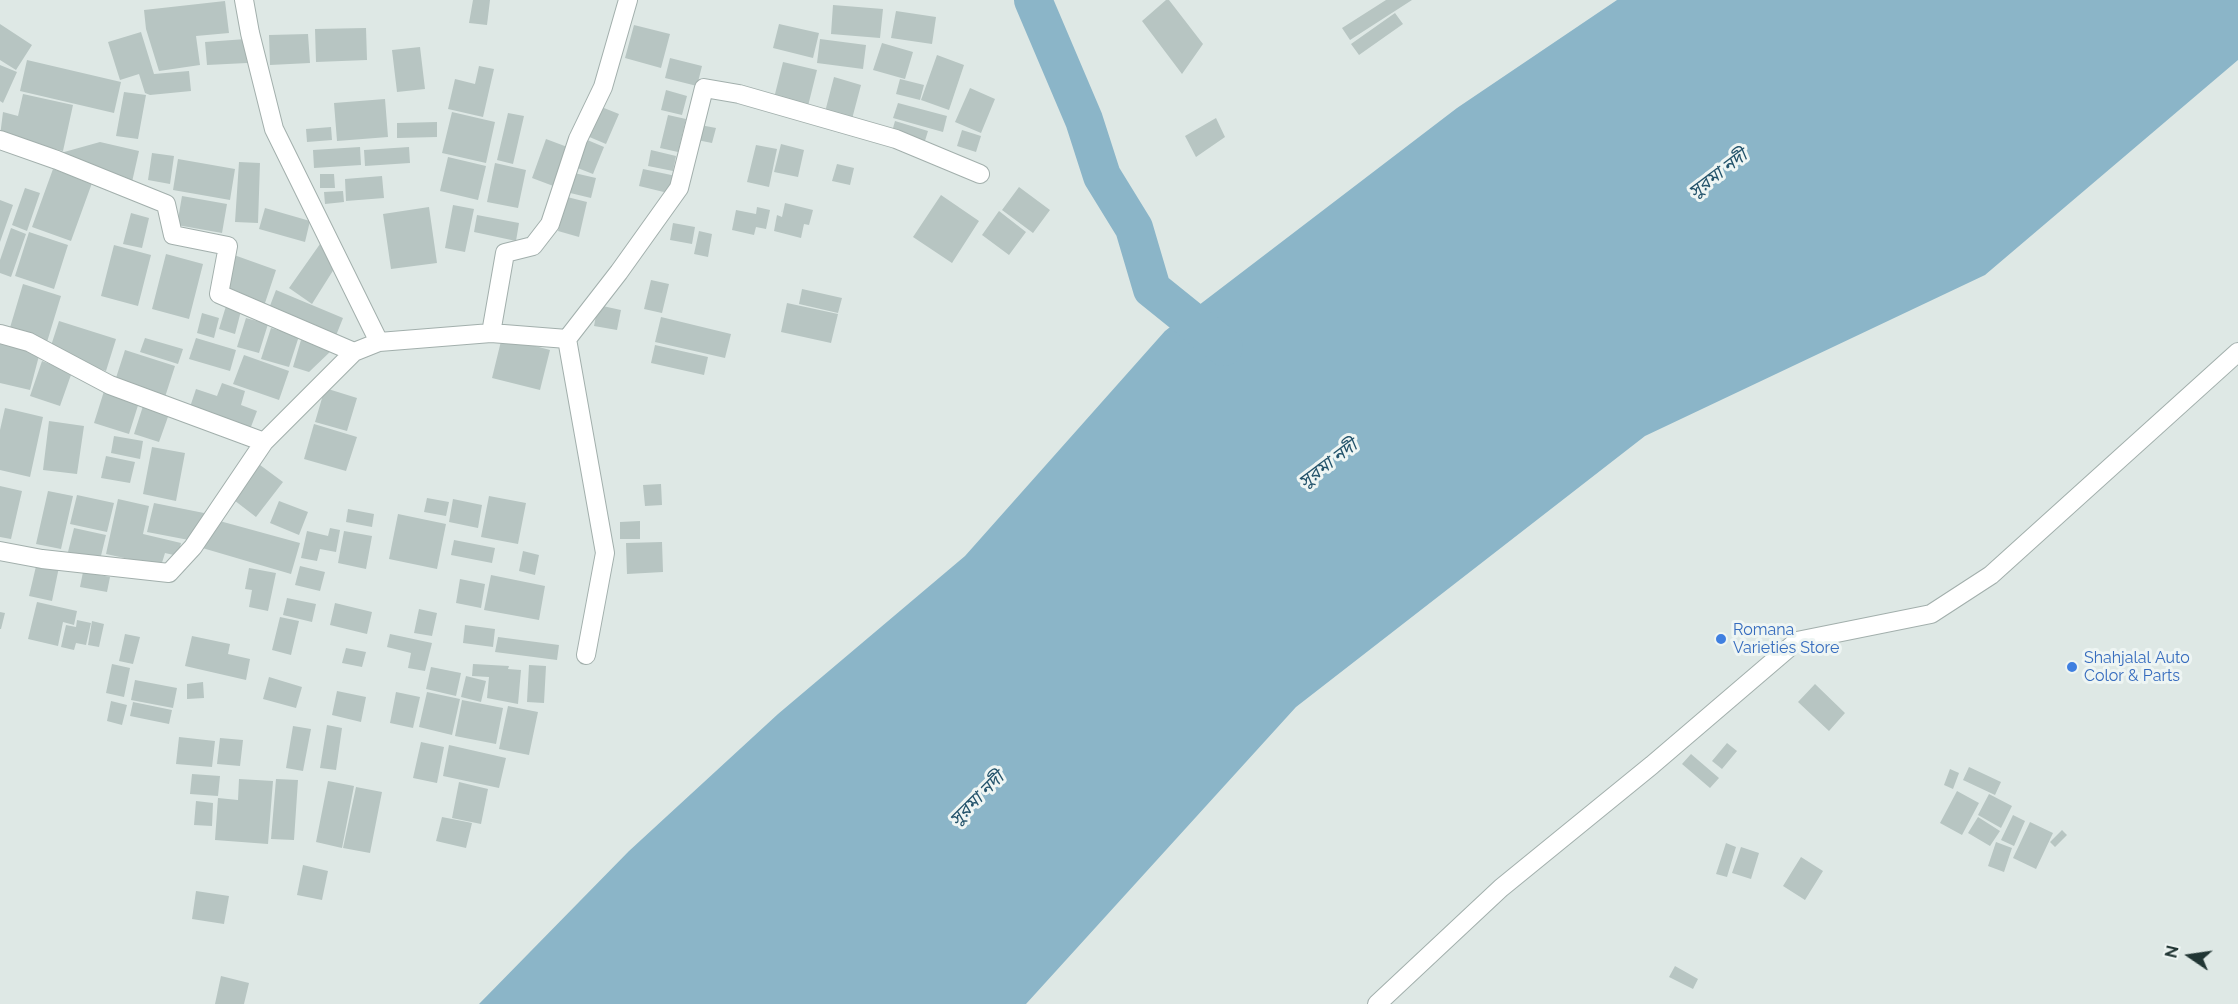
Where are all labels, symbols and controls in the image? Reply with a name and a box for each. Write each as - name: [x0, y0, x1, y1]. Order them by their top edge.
- water label: সুরমা নদী: [1684, 145, 1752, 203]
- water label: সুরমা নদী: [1294, 435, 1362, 493]
- place label: Romana Varieties Store: [1733, 620, 1839, 658]
- marker: Romana Varieties Store: [1714, 632, 1728, 646]
- place label: Shahjalal Auto Color & Parts: [2084, 648, 2190, 686]
- marker: Shahjalal Auto Color & Parts: [2065, 660, 2079, 674]
- water label: সুরমা নদী: [945, 767, 1009, 831]
- north arrow: [2160, 926, 2220, 986]
- text: N: [2161, 944, 2183, 960]

